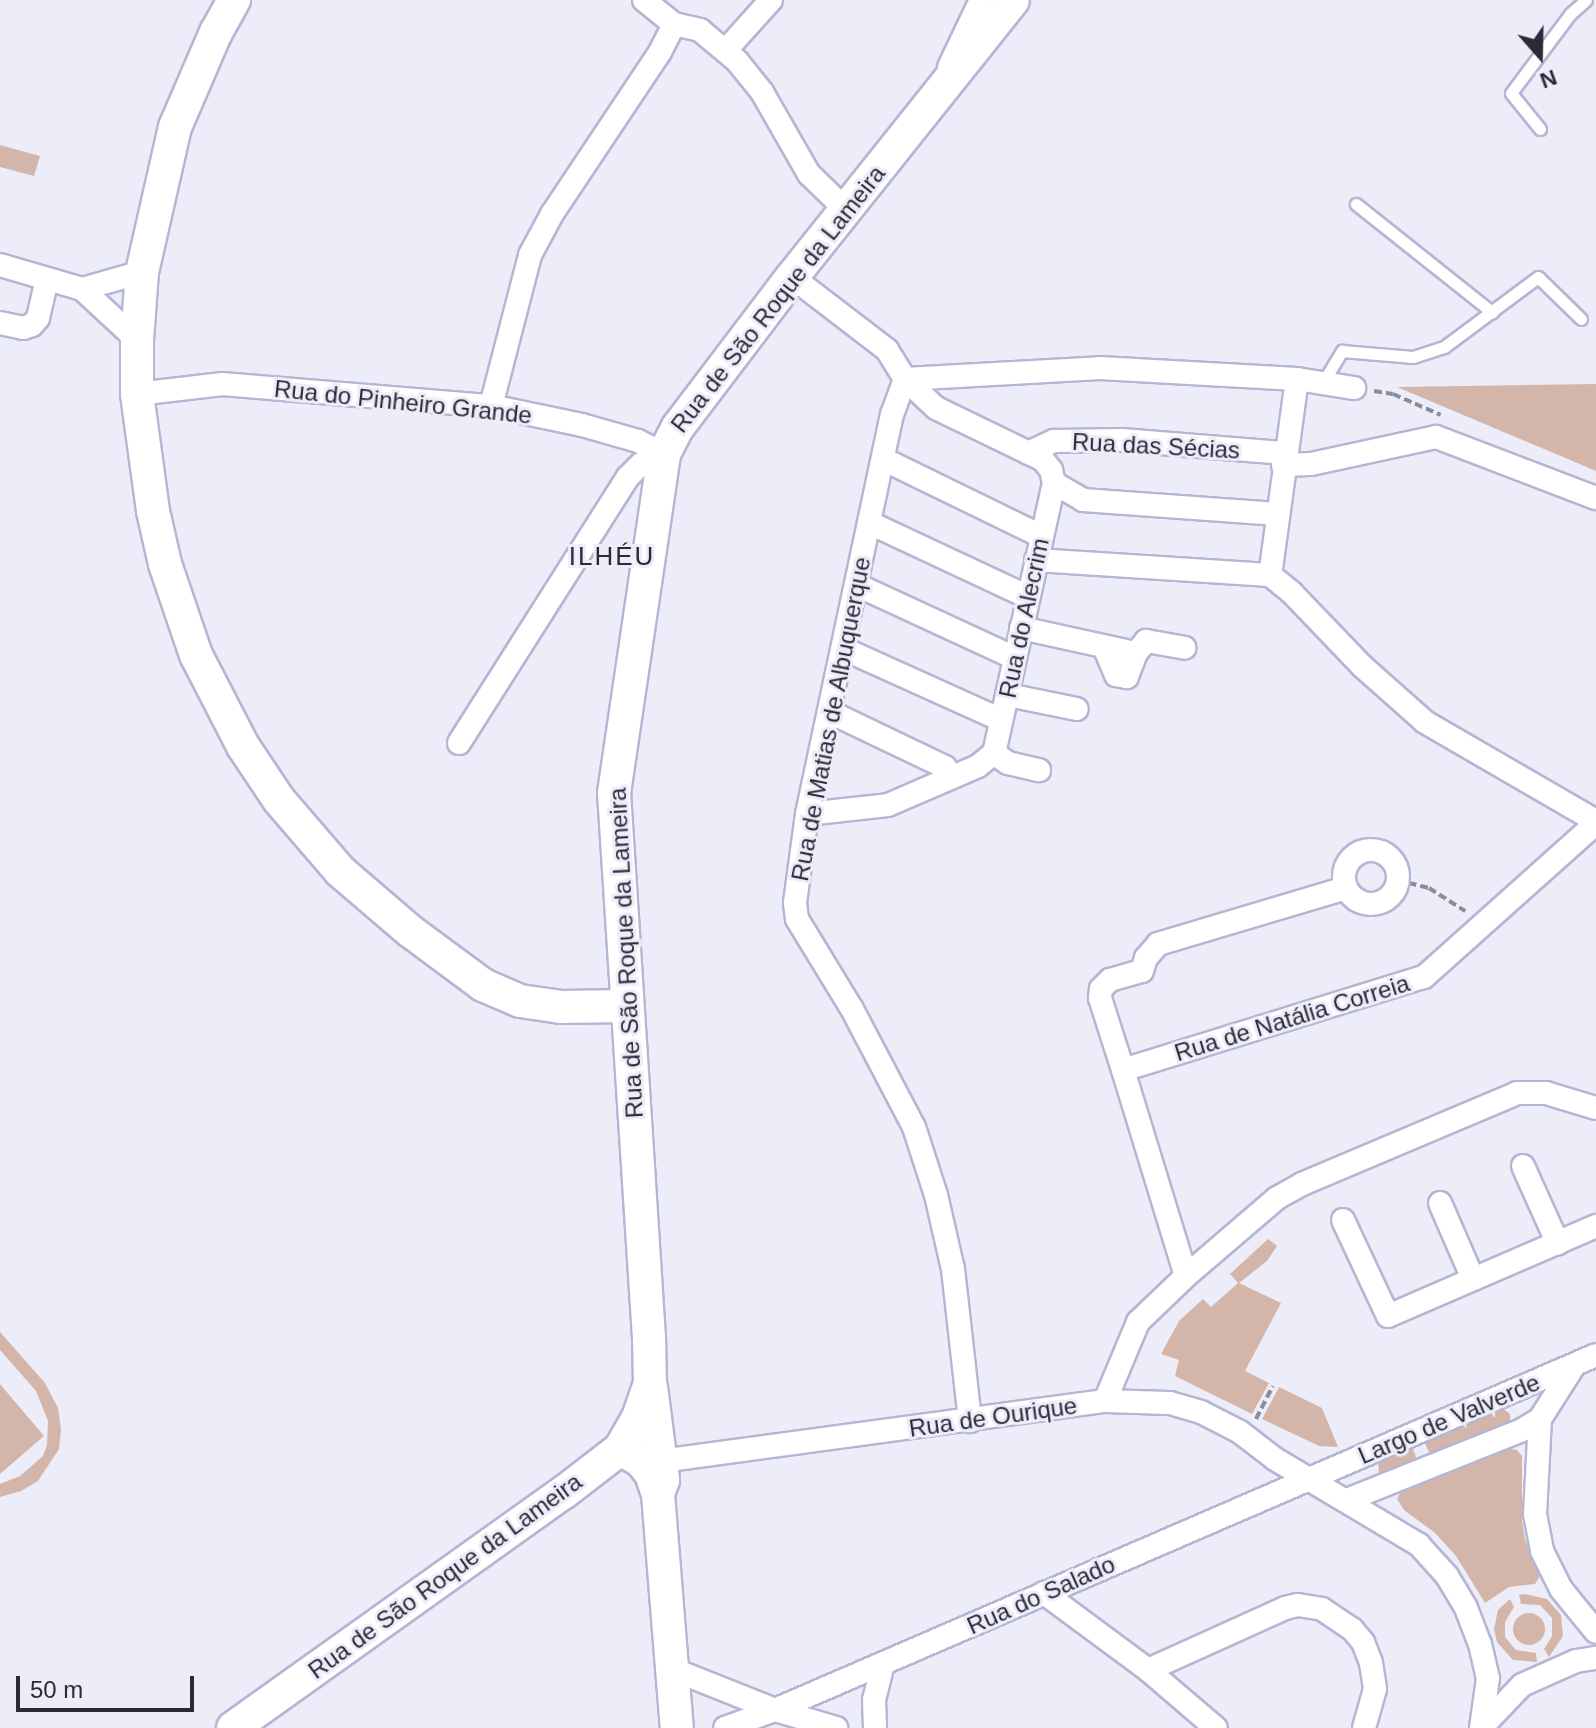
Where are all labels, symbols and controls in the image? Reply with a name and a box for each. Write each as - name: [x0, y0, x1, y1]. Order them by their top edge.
- north arrow: [1500, 16, 1580, 96]
- text: N: [1537, 65, 1560, 93]
- street label: Rua de São Roque da Lameira: [665, 160, 891, 438]
- street label: Rua do Pinheiro Grande: [273, 374, 533, 430]
- street label: Rua das Sécias: [1071, 427, 1241, 465]
- street label: Rua do Alecrim: [993, 535, 1055, 701]
- district label: ILHÉU: [569, 541, 655, 573]
- street label: Rua de Matias de Albuquerque: [785, 554, 877, 884]
- street label: Rua de São Roque da Lameira: [603, 787, 649, 1119]
- street label: Rua de Natália Correia: [1171, 969, 1413, 1067]
- street label: Largo de Valverde: [1354, 1368, 1544, 1470]
- street label: Rua de Ourique: [907, 1391, 1079, 1443]
- street label: Rua de São Roque da Lameira: [303, 1467, 587, 1685]
- street label: Rua do Salado: [963, 1550, 1119, 1640]
- scale bar: [20, 1660, 198, 1710]
- text: 50 m: [30, 1676, 83, 1703]

